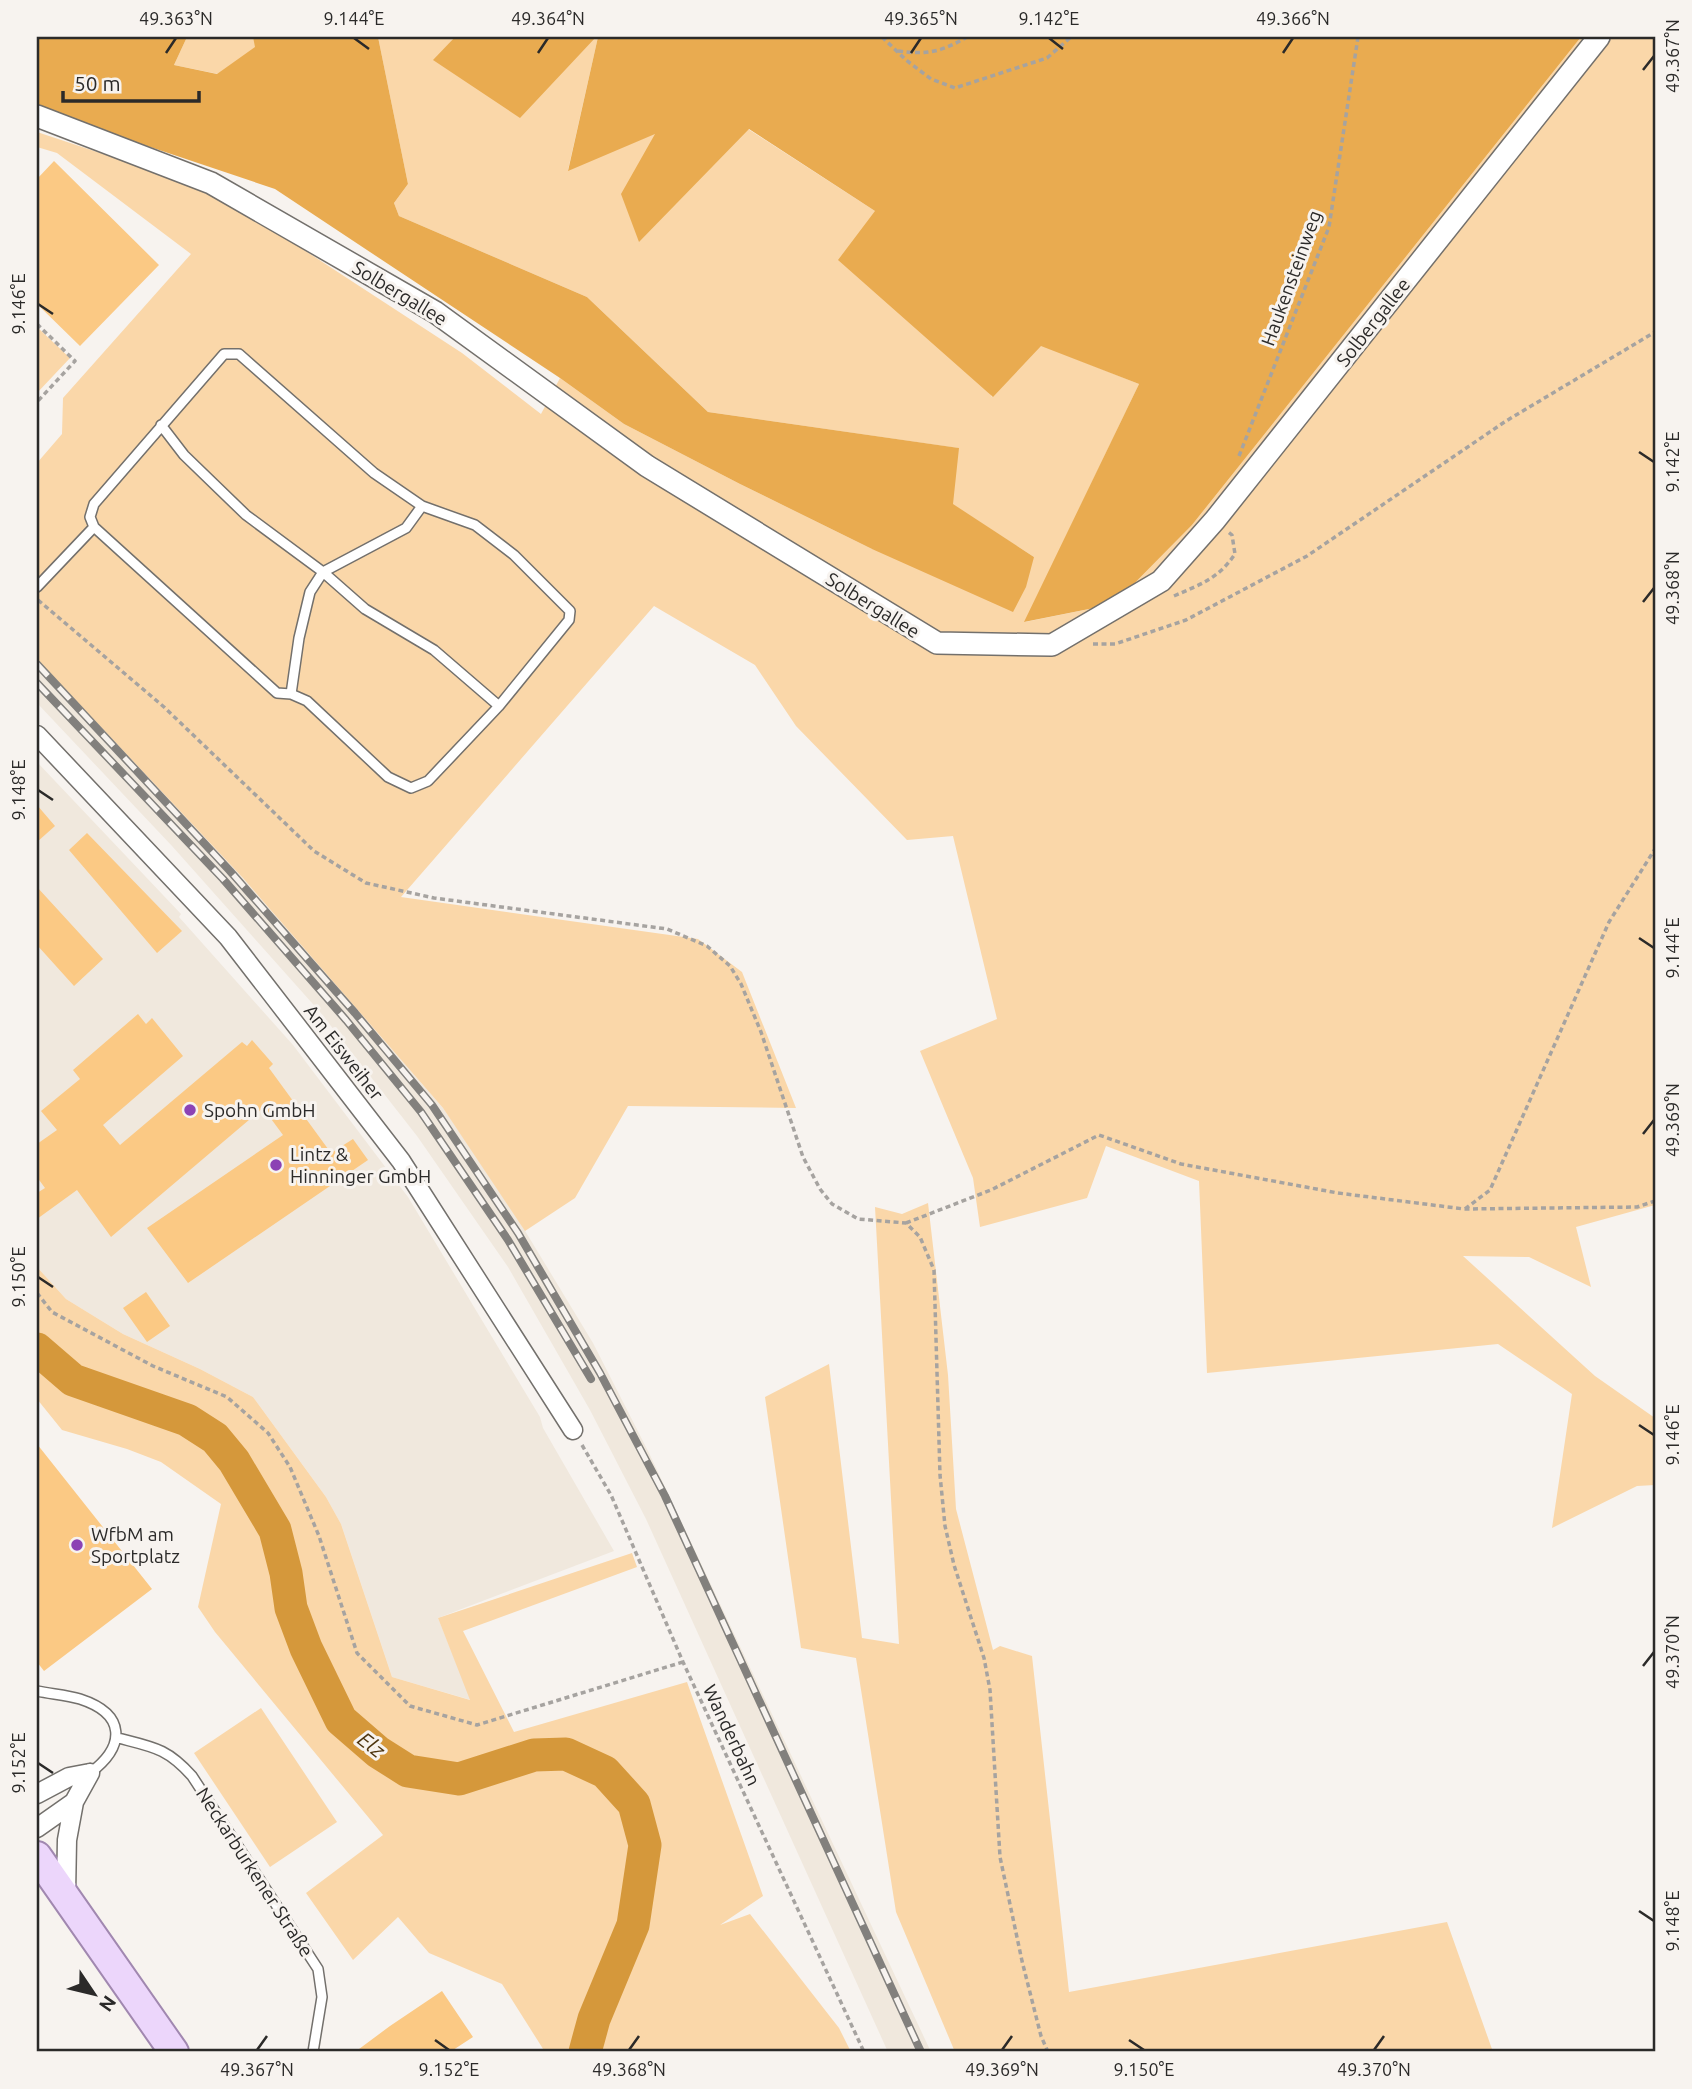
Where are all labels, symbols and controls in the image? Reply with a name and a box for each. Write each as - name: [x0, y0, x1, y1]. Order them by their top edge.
- text: 49.363°N: [139, 8, 213, 28]
- text: 9.144°E: [324, 8, 384, 28]
- text: 49.364°N: [511, 8, 585, 28]
- text: 49.365°N: [884, 8, 958, 28]
- text: 9.142°E: [1019, 8, 1079, 28]
- text: 49.366°N: [1256, 8, 1330, 28]
- text: 49.367°N: [1662, 19, 1682, 93]
- scale bar: [63, 60, 200, 104]
- text: 50 m: [74, 71, 121, 95]
- street label: Haukensteinweg: [1256, 207, 1326, 349]
- street label: Solbergallee: [349, 256, 451, 330]
- street label: Solbergallee: [1332, 273, 1414, 371]
- text: 9.146°E: [8, 274, 28, 334]
- text: 9.142°E: [1662, 432, 1682, 492]
- text: 49.368°N: [1662, 551, 1682, 625]
- street label: Solbergallee: [822, 567, 924, 643]
- text: 9.148°E: [8, 760, 28, 820]
- text: 9.144°E: [1662, 918, 1682, 978]
- street label: Am Eisweiher: [300, 1000, 388, 1104]
- text: 49.369°N: [1662, 1083, 1682, 1157]
- place label: Spohn GmbH: [204, 1099, 316, 1121]
- marker: Spohn GmbH: [182, 1102, 198, 1118]
- place label: Lintz & Hinninger GmbH: [290, 1143, 431, 1187]
- marker: Lintz & Hinninger GmbH: [268, 1157, 284, 1173]
- text: 9.150°E: [8, 1247, 28, 1307]
- text: 9.146°E: [1662, 1405, 1682, 1465]
- place label: WfbM am Sportplatz: [91, 1523, 180, 1567]
- marker: WfbM am Sportplatz: [69, 1537, 85, 1553]
- text: 49.370°N: [1662, 1615, 1682, 1689]
- street label: Wanderbahn: [699, 1681, 765, 1789]
- water label: Elz: [354, 1726, 391, 1763]
- text: 9.152°E: [8, 1733, 28, 1793]
- street label: Neckarburkener Straße: [192, 1783, 318, 1961]
- text: 9.148°E: [1662, 1891, 1682, 1951]
- north arrow: [60, 1960, 130, 2030]
- text: N: [95, 1992, 121, 2016]
- text: 49.367°N: [220, 2059, 294, 2079]
- text: 9.152°E: [419, 2059, 479, 2079]
- text: 49.368°N: [592, 2059, 666, 2079]
- text: 49.369°N: [965, 2059, 1039, 2079]
- text: 9.150°E: [1114, 2059, 1174, 2079]
- text: 49.370°N: [1337, 2059, 1411, 2079]

